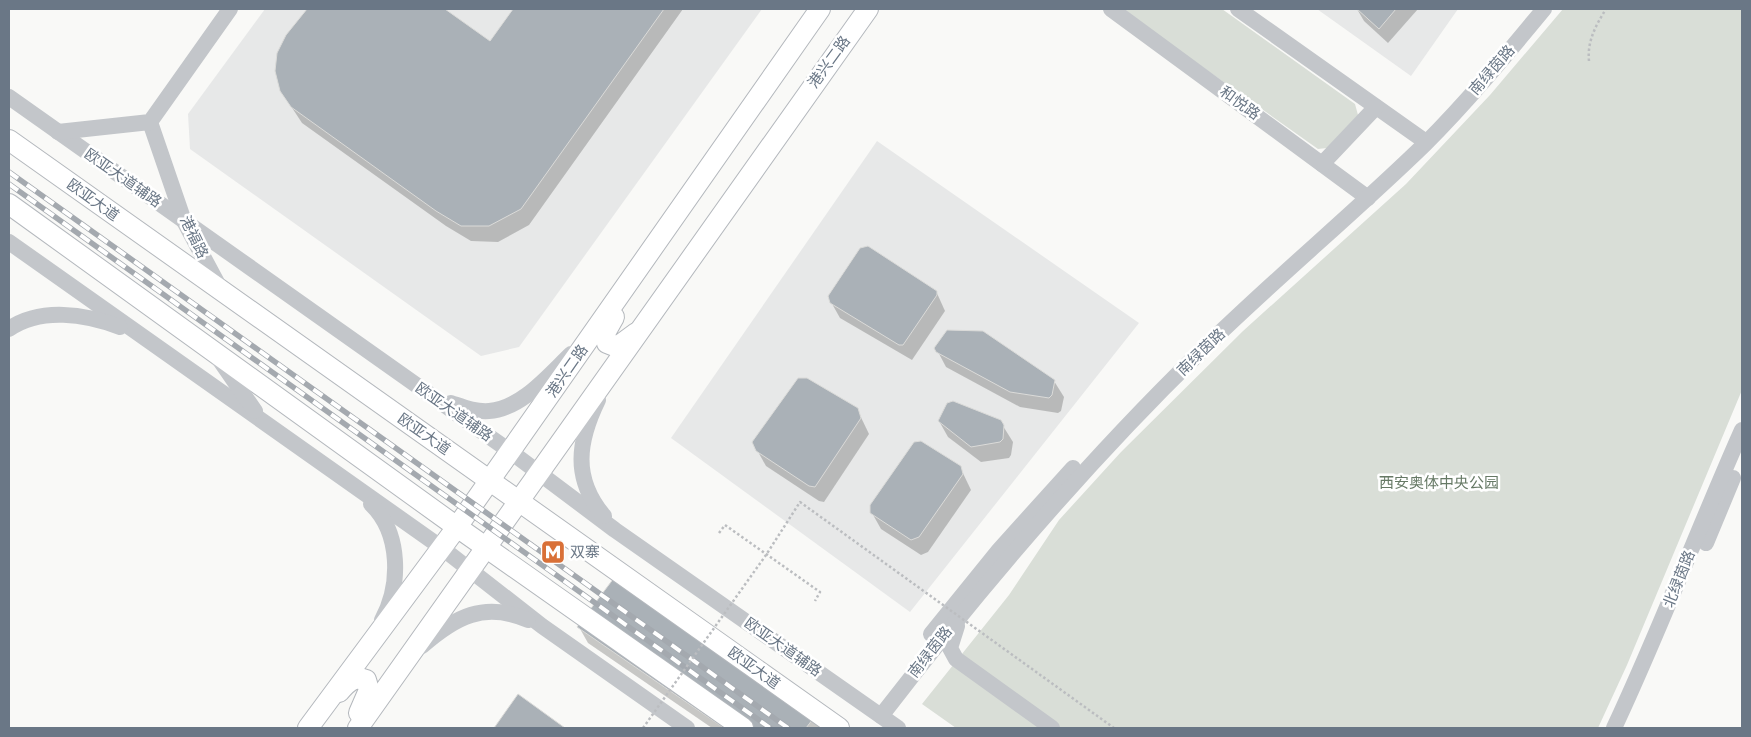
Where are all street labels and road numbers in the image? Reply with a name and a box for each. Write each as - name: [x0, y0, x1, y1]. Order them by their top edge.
- street label: 港兴二路: [804, 32, 854, 92]
- street label: 南绿茵路: [1466, 41, 1518, 99]
- street label: 和悦路: [1217, 82, 1263, 124]
- street label: 欧亚大道辅路: [81, 145, 165, 211]
- street label: 欧亚大道: [63, 175, 123, 225]
- street label: 港福路: [176, 213, 212, 261]
- street label: 南绿茵路: [1173, 325, 1229, 379]
- street label: 港兴二路: [542, 341, 592, 401]
- street label: 欧亚大道辅路: [412, 379, 496, 445]
- street label: 欧亚大道: [394, 409, 454, 459]
- street label: 北绿茵路: [1659, 548, 1699, 610]
- street label: 欧亚大道辅路: [741, 614, 825, 680]
- street label: 南绿茵路: [904, 623, 956, 681]
- street label: 欧亚大道: [724, 643, 784, 693]

